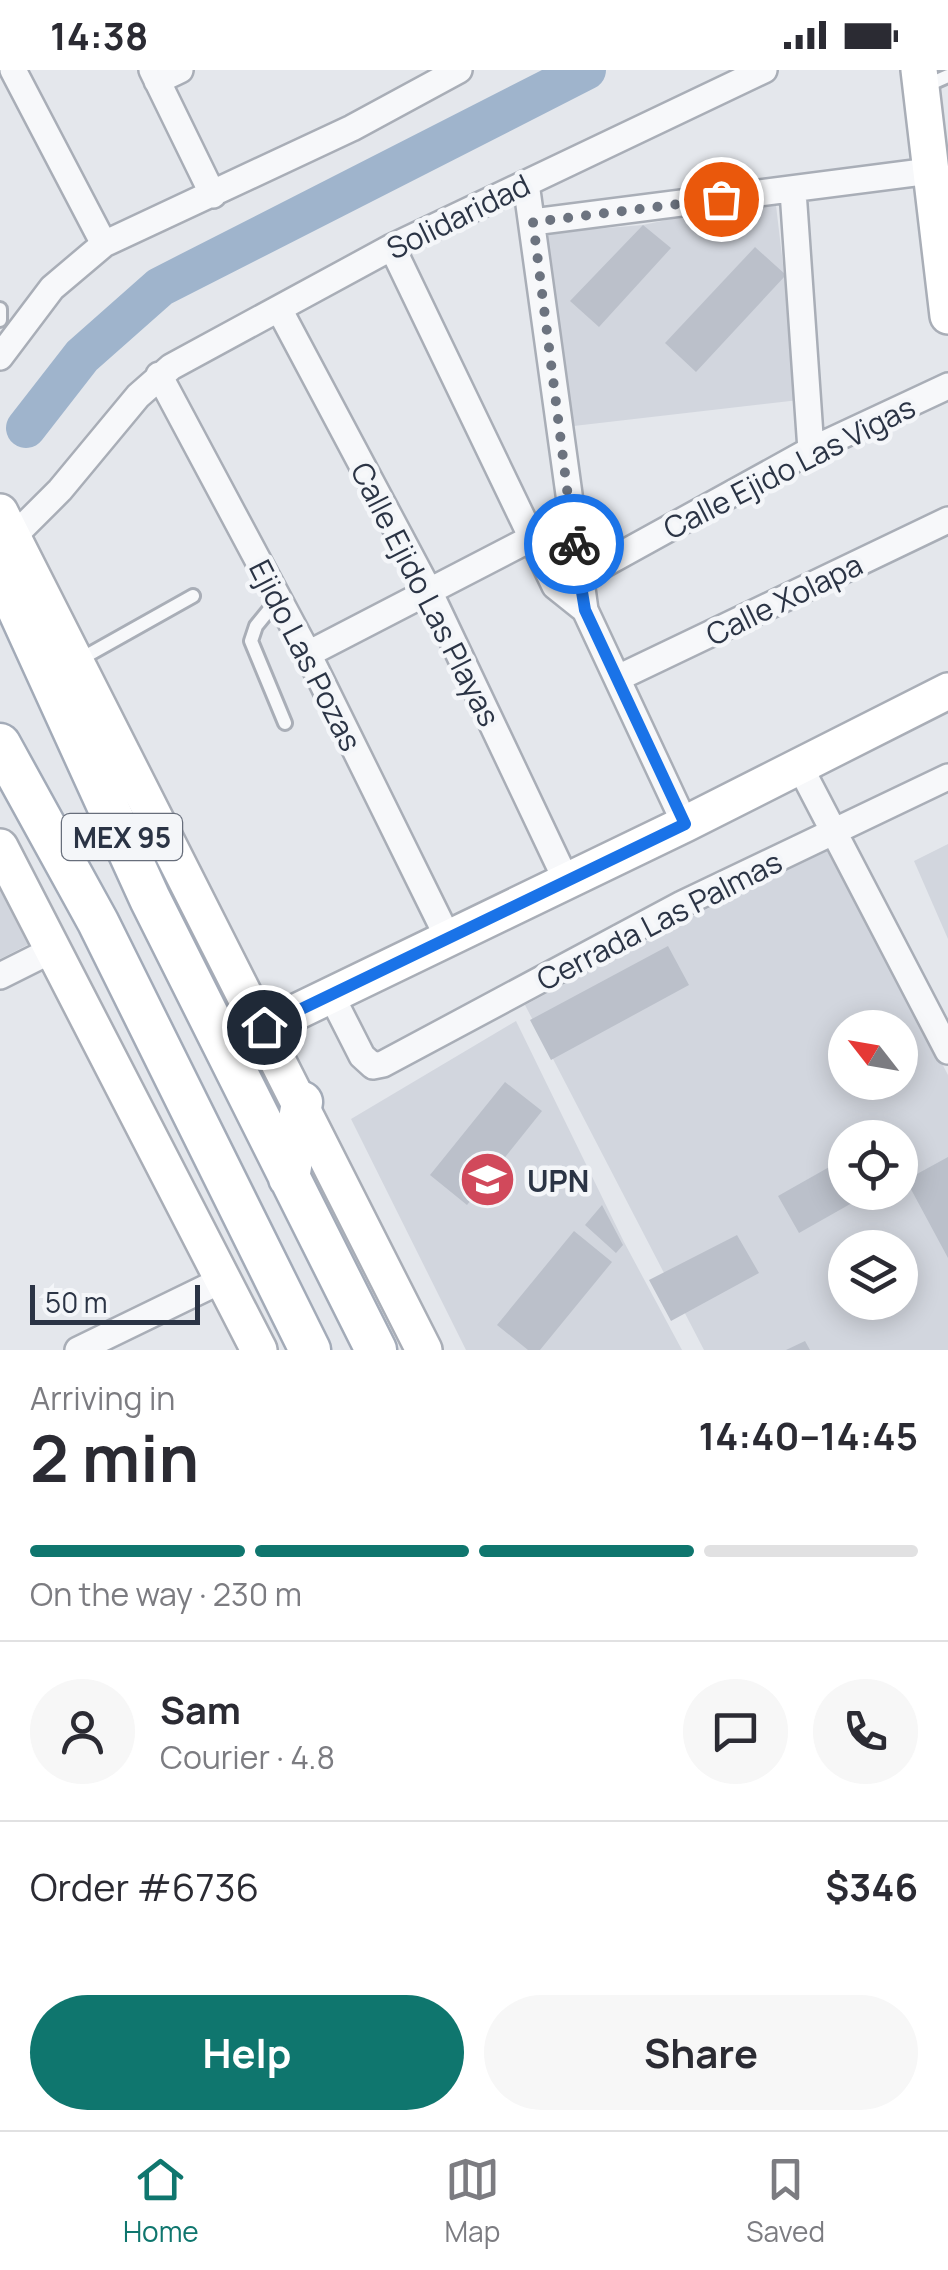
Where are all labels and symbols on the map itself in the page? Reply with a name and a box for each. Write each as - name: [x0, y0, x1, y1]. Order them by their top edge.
- pin: [679, 157, 764, 242]
- street label: Solidaridad: [379, 164, 537, 268]
- street label: Calle Ejido Las Vigas: [656, 386, 922, 548]
- street label: Calle Ejido Las Playas: [342, 455, 510, 733]
- courier: [524, 494, 624, 594]
- street label: Calle Xolapa: [699, 544, 869, 654]
- street label: Ejido Las Pozas: [240, 552, 372, 758]
- road number: MEX 95: [62, 814, 182, 860]
- street label: Cerrada Las Palmas: [529, 840, 789, 1000]
- pin: [222, 985, 307, 1070]
- north arrow: [828, 1010, 918, 1100]
- school or university icon: UPN: [458, 1150, 518, 1210]
- place label: UPN: [527, 1160, 589, 1201]
- scale bar: [30, 1280, 200, 1324]

